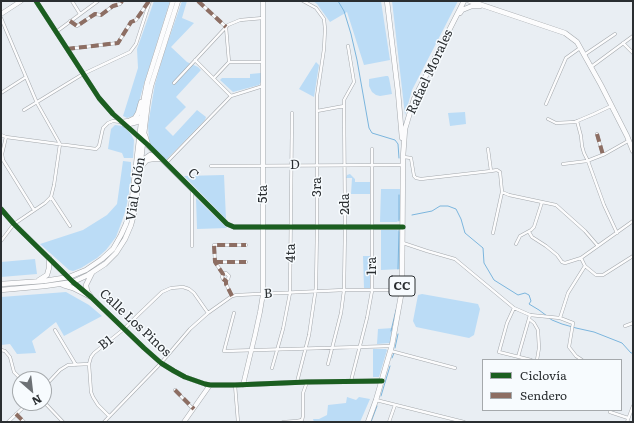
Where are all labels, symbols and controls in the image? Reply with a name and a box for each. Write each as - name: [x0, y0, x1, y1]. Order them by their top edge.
- street label: Rafael Morales: [404, 27, 456, 117]
- street label: Vial Colón: [123, 156, 149, 222]
- street label: D: [290, 157, 300, 173]
- street label: C: [184, 165, 202, 183]
- street label: 3ra: [309, 177, 325, 197]
- street label: 5ta: [255, 185, 271, 203]
- street label: 2da: [337, 193, 353, 215]
- street label: 4ta: [283, 243, 299, 263]
- street label: 1ra: [364, 257, 380, 275]
- road number: CC: [389, 276, 415, 296]
- street label: Calle Los Pinos: [96, 286, 174, 360]
- street label: B: [263, 286, 273, 302]
- street label: B1: [96, 333, 116, 353]
- legend: [482, 359, 622, 411]
- text: Ciclovía: [520, 366, 567, 384]
- north arrow: [12, 371, 52, 411]
- text: Sendero: [520, 386, 567, 404]
- text: N: [29, 391, 45, 410]

